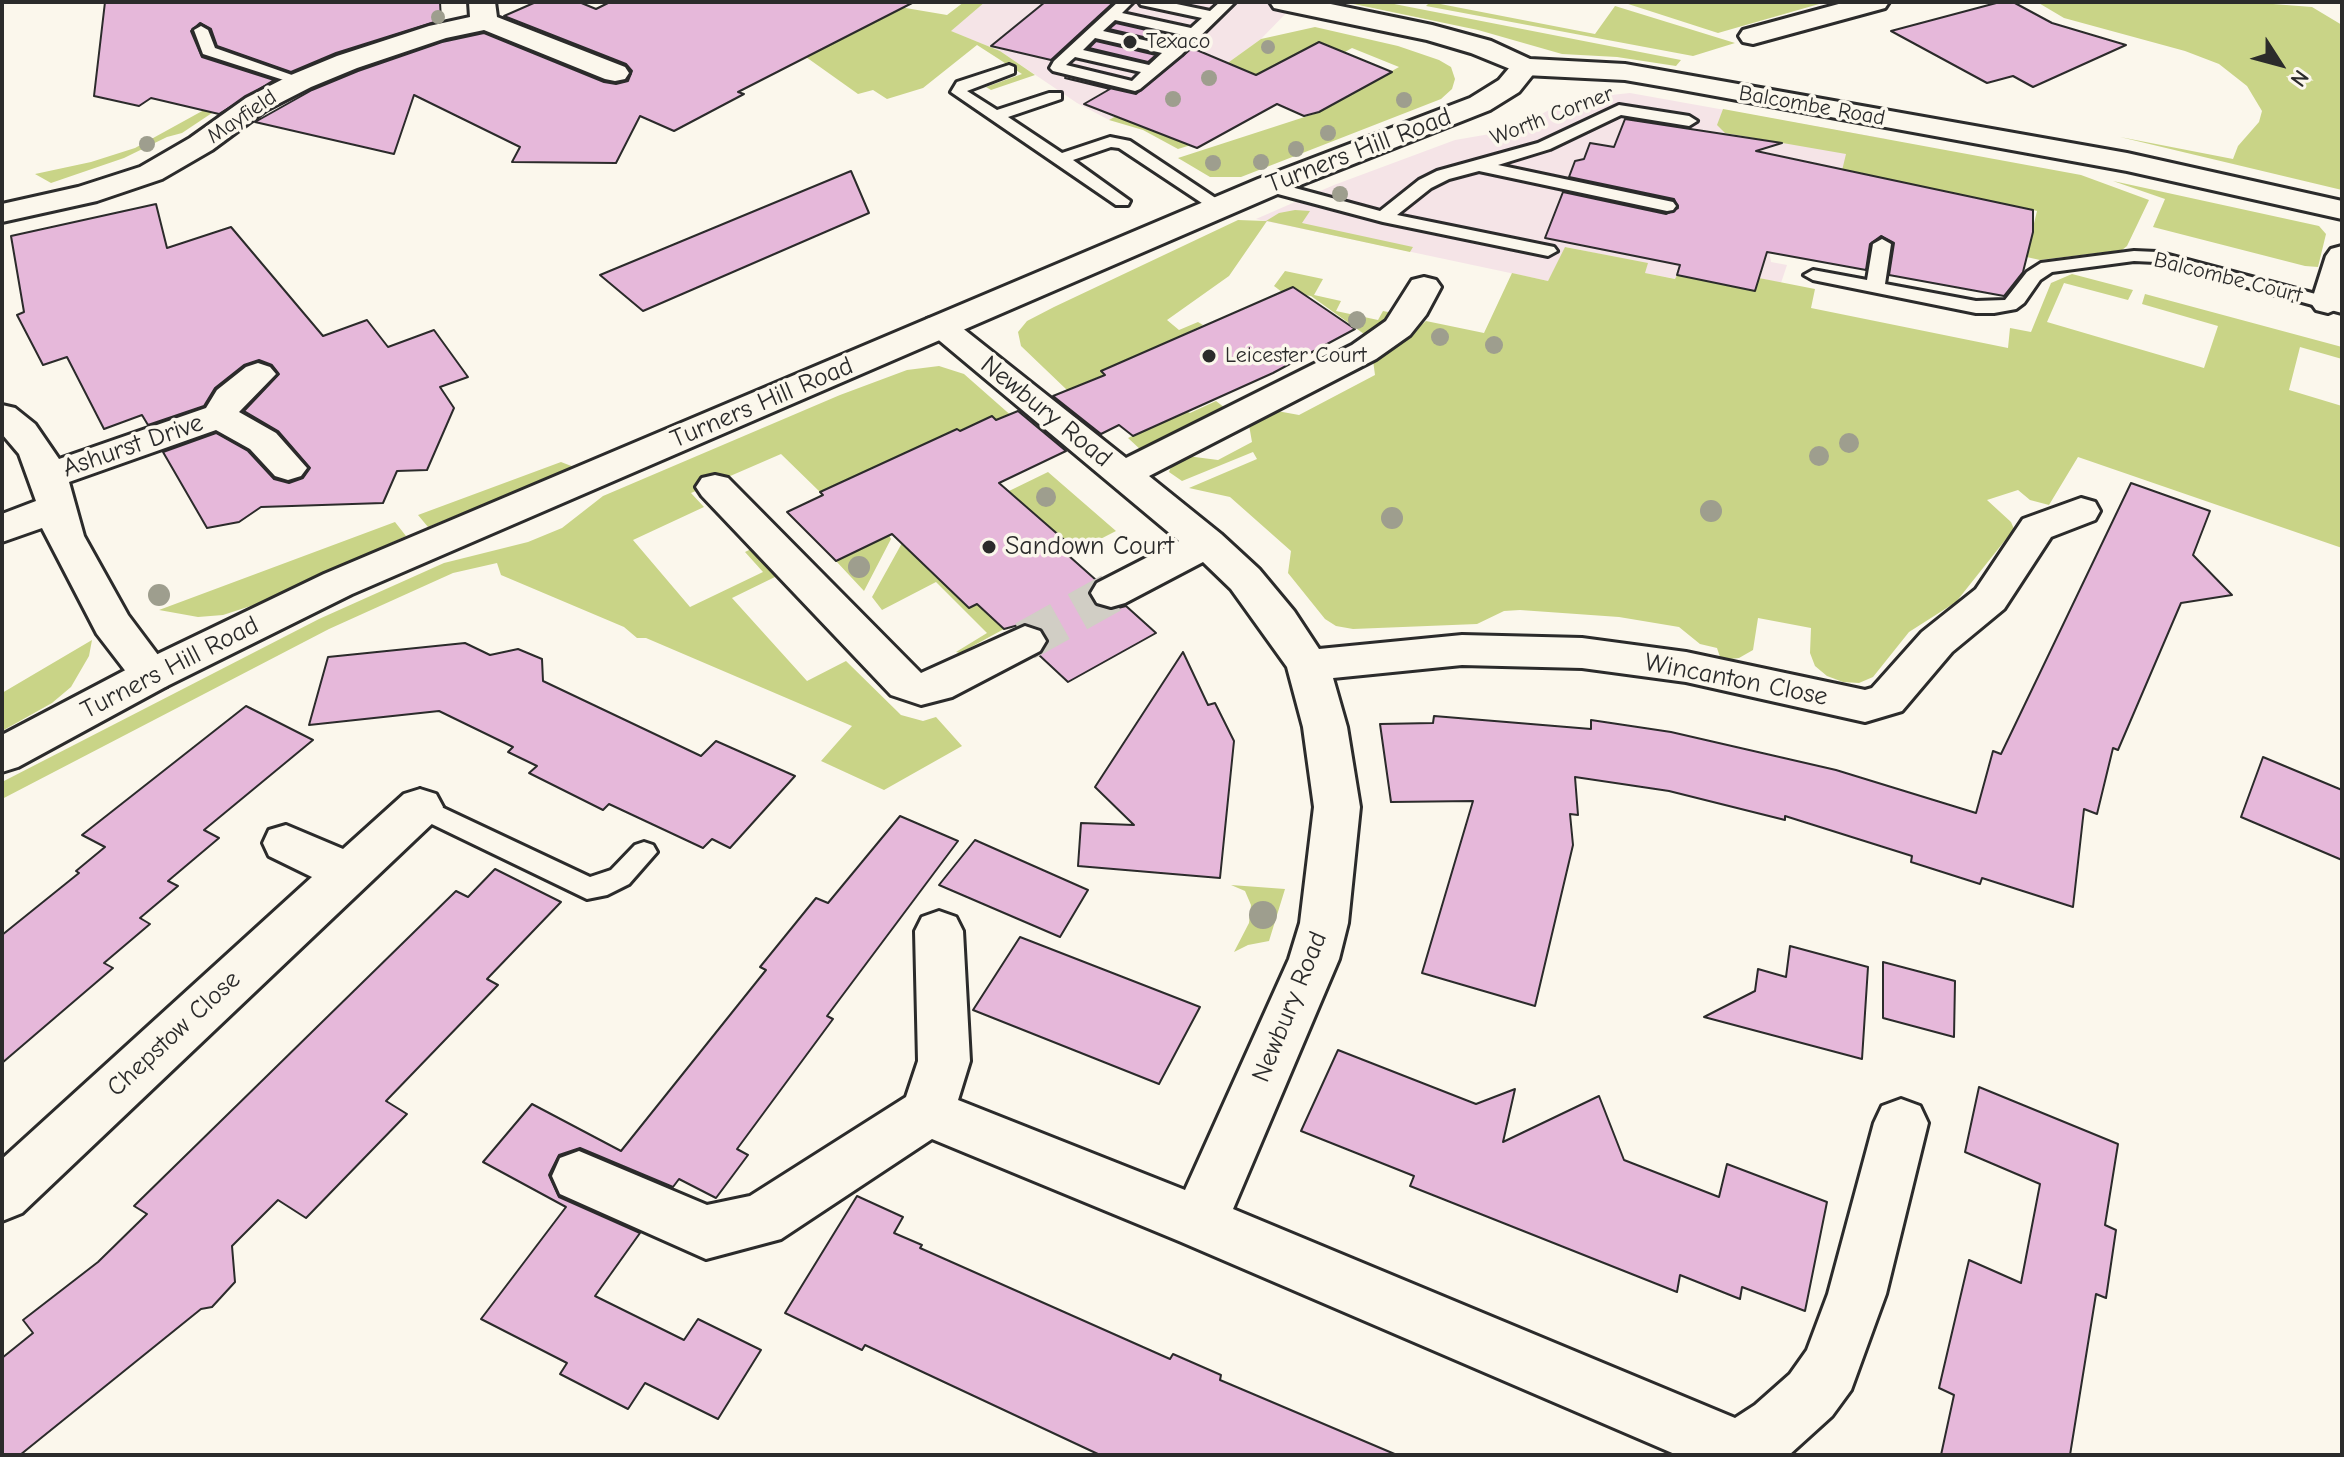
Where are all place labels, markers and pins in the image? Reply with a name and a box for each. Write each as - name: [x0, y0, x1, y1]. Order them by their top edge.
- place label: Texaco: [1146, 29, 1210, 55]
- marker: Texaco: [1121, 33, 1139, 51]
- place label: Leicester Court: [1225, 343, 1367, 369]
- marker: Leicester Court: [1200, 347, 1218, 365]
- place label: Sandown Court: [1005, 531, 1174, 563]
- marker: Sandown Court: [980, 538, 998, 556]

